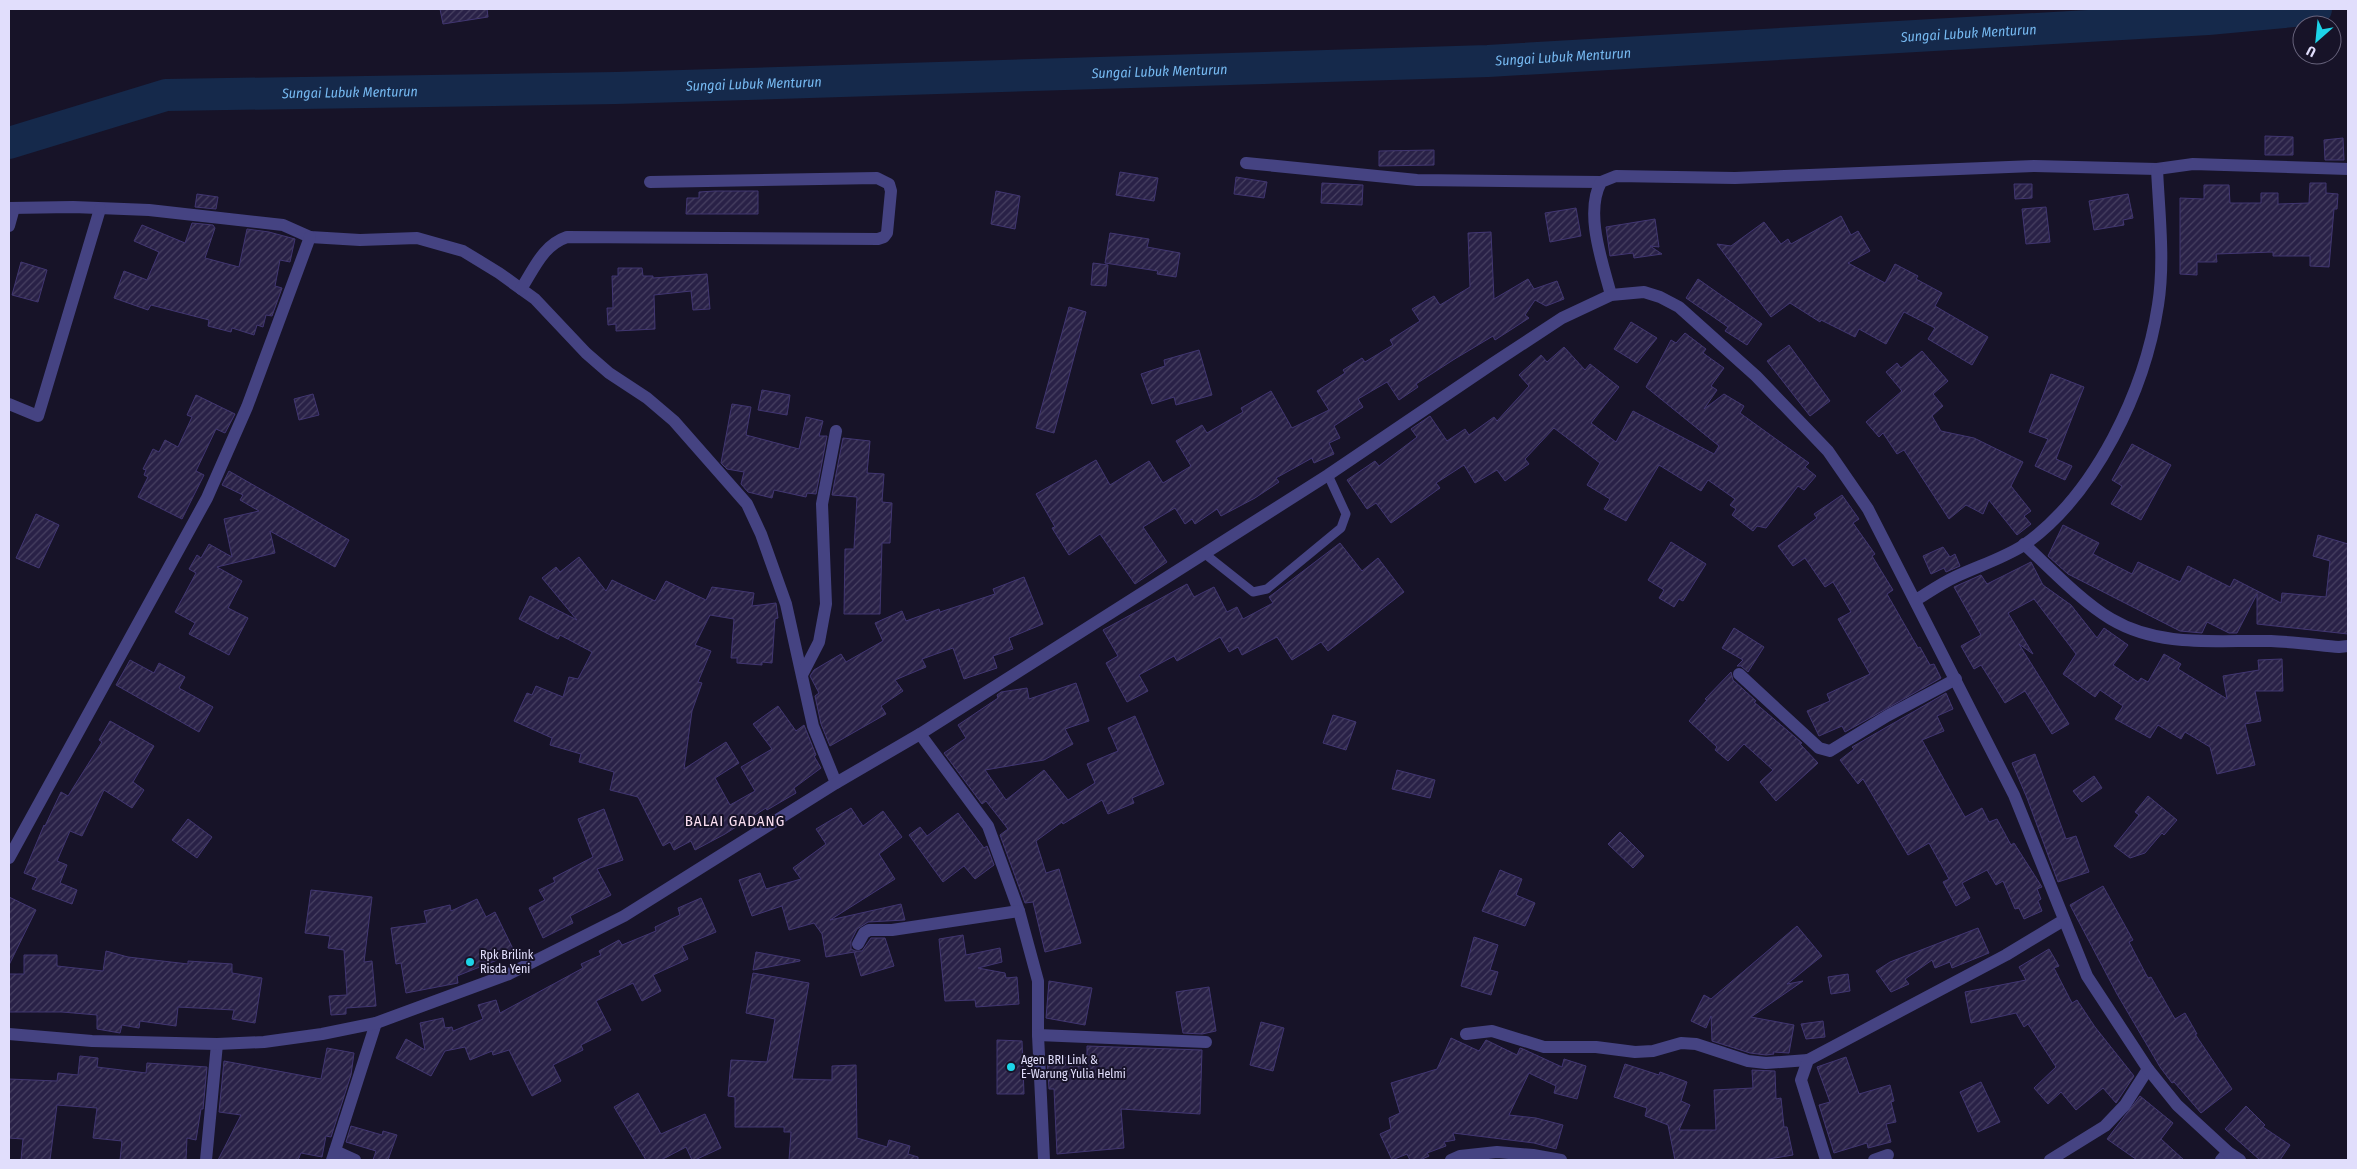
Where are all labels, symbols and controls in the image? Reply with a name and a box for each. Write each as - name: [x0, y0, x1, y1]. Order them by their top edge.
- north arrow: [2292, 15, 2342, 65]
- water label: Sungai Lubuk Menturun: [1899, 21, 2037, 45]
- text: U: [2304, 42, 2319, 61]
- water label: Sungai Lubuk Menturun: [1494, 44, 1632, 69]
- water label: Sungai Lubuk Menturun: [1090, 61, 1228, 82]
- water label: Sungai Lubuk Menturun: [684, 73, 822, 94]
- water label: Sungai Lubuk Menturun: [281, 83, 418, 102]
- district label: BALAI GADANG: [685, 812, 785, 830]
- place label: Rpk Brilink Risda Yeni: [480, 948, 534, 976]
- marker: Rpk Brilink Risda Yeni: [464, 956, 476, 968]
- place label: Agen BRI Link & E-Warung Yulia Helmi: [1021, 1053, 1126, 1081]
- marker: Agen BRI Link & E-Warung Yulia Helmi: [1005, 1061, 1017, 1073]

